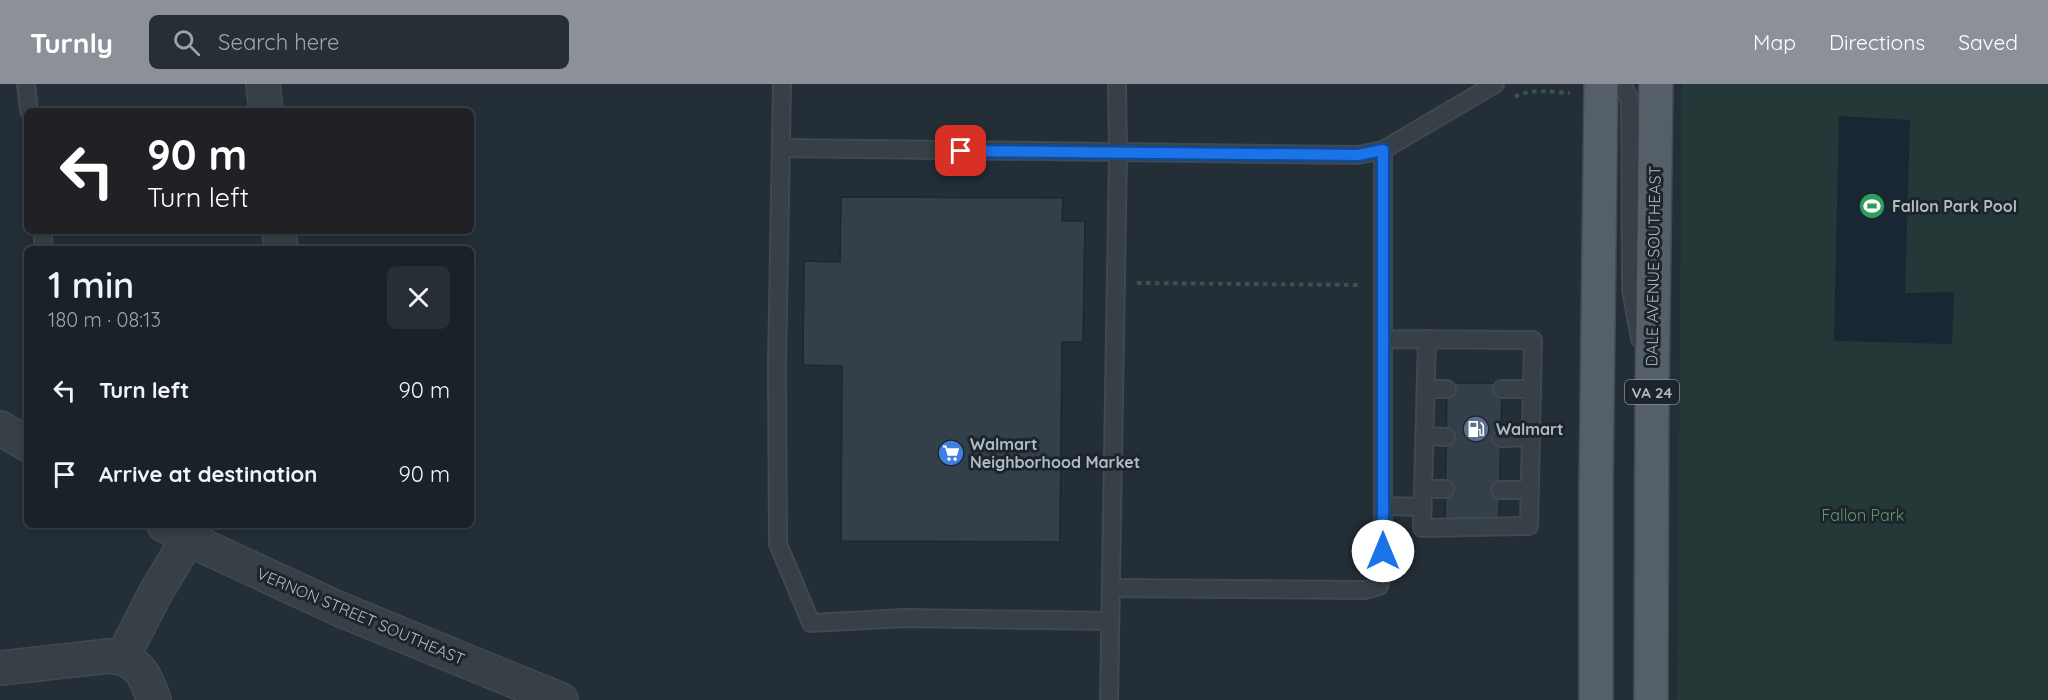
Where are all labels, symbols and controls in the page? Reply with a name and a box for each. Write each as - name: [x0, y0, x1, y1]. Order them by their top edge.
- search box: [149, 15, 569, 69]
- text: Turnly: [30, 25, 113, 60]
- icon: search: [170, 26, 203, 59]
- text: Search here: [218, 28, 339, 56]
- text: Map: [1753, 29, 1796, 55]
- text: Directions: [1829, 29, 1925, 55]
- text: Saved: [1958, 29, 2018, 55]
- pin: [935, 125, 986, 176]
- text: 90 m: [147, 128, 247, 181]
- icon: left: [48, 132, 126, 210]
- icon: arrive: [944, 134, 977, 167]
- street label: DALE AVENUE SOUTHEAST: [1641, 165, 1665, 367]
- text: Turn left: [147, 180, 249, 214]
- sports icon: Fallon Park Pool: [1857, 191, 1887, 221]
- place label: Fallon Park Pool: [1892, 196, 2017, 216]
- text: 1 min: [48, 262, 134, 307]
- button: close: [387, 266, 450, 329]
- text: 180 m · 08:13: [48, 307, 161, 332]
- icon: left: [48, 374, 81, 407]
- text: Turn left: [99, 376, 189, 404]
- text: 90 m: [399, 376, 450, 404]
- road number: VA 24: [1625, 380, 1679, 404]
- fuel station icon: Walmart: [1461, 414, 1491, 444]
- place label: Walmart: [1496, 419, 1564, 439]
- place label: Walmart Neighborhood Market: [970, 434, 1140, 472]
- supermarket icon: Walmart Neighborhood Market: [936, 438, 966, 468]
- icon: arrive: [48, 458, 81, 491]
- text: Arrive at destination: [99, 460, 317, 488]
- text: 90 m: [399, 460, 450, 488]
- park label: Fallon Park: [1822, 505, 1904, 525]
- position arrow: [1351, 519, 1415, 583]
- street label: VERNON STREET SOUTHEAST: [254, 563, 468, 669]

